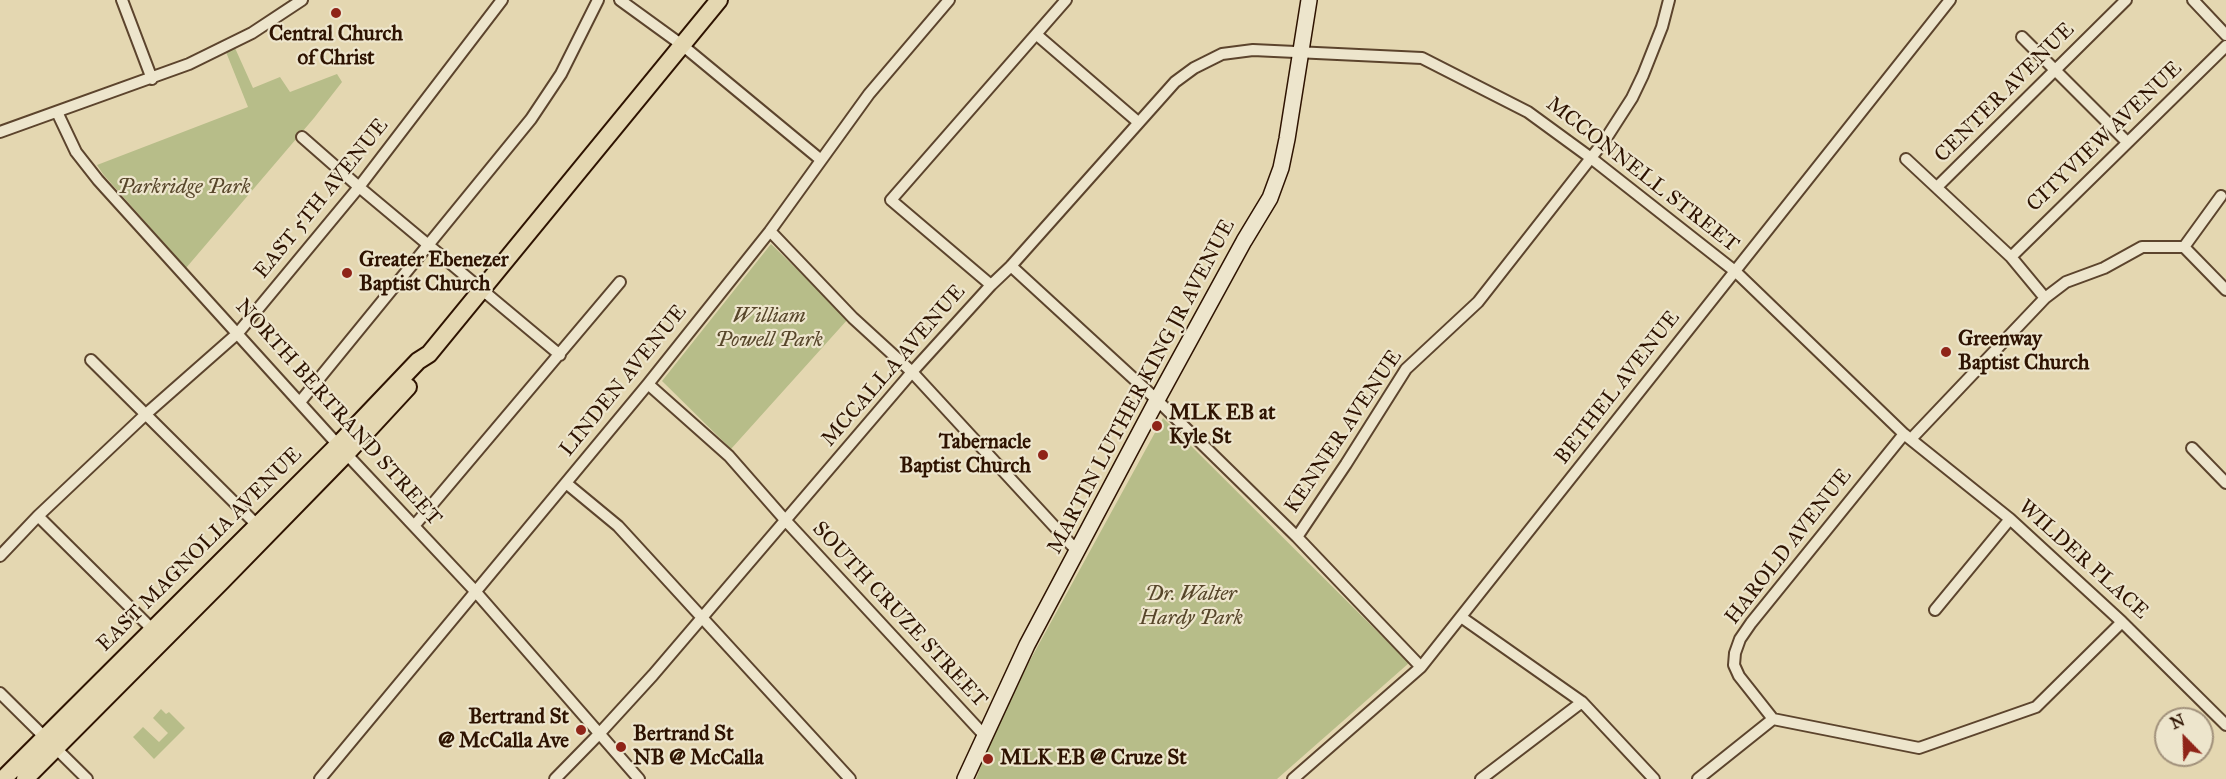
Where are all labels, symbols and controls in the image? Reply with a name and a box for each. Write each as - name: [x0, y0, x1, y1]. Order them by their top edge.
- marker: Central Church of Christ: [329, 6, 343, 20]
- street label: CENTER AVENUE: [1930, 18, 2080, 168]
- place label: Central Church of Christ: [269, 22, 403, 72]
- street label: CITYVIEW AVENUE: [2022, 56, 2188, 218]
- street label: MCCONNELL STREET: [1541, 92, 1743, 258]
- street label: EAST 5TH AVENUE: [250, 114, 394, 284]
- park label: Parkridge Park: [117, 175, 251, 201]
- street label: MARTIN LUTHER KING JR AVENUE: [1043, 215, 1241, 559]
- place label: Greater Ebenezer Baptist Church: [359, 248, 509, 298]
- marker: Greater Ebenezer Baptist Church: [340, 266, 354, 280]
- street label: MCCALLA AVENUE: [817, 280, 971, 452]
- street label: NORTH BERTRAND STREET: [230, 295, 446, 531]
- street label: LINDEN AVENUE: [555, 300, 693, 462]
- park label: William Powell Park: [715, 304, 823, 354]
- street label: BETHEL AVENUE: [1550, 306, 1686, 470]
- place label: Greenway Baptist Church: [1958, 327, 2089, 377]
- marker: Greenway Baptist Church: [1939, 345, 1953, 359]
- street label: KENNER AVENUE: [1280, 346, 1408, 518]
- place label: MLK EB at Kyle St: [1169, 401, 1275, 451]
- marker: MLK EB at Kyle St: [1150, 419, 1164, 433]
- place label: Tabernacle Baptist Church: [900, 430, 1031, 480]
- street label: EAST MAGNOLIA AVENUE: [92, 442, 308, 658]
- marker: Tabernacle Baptist Church: [1036, 448, 1050, 462]
- street label: HAROLD AVENUE: [1720, 464, 1858, 630]
- street label: WILDER PLACE: [2013, 495, 2153, 625]
- street label: SOUTH CRUZE STREET: [806, 517, 992, 713]
- park label: Dr. Walter Hardy Park: [1139, 582, 1243, 632]
- place label: Bertrand St @ McCalla Ave: [438, 705, 569, 755]
- north arrow: [2154, 707, 2214, 767]
- text: N: [2168, 710, 2188, 733]
- place label: Bertrand St NB @ McCalla: [633, 722, 764, 772]
- marker: Bertrand St @ McCalla Ave: [574, 723, 588, 737]
- marker: Bertrand St NB @ McCalla: [614, 740, 628, 754]
- place label: MLK EB @ Cruze St: [1000, 746, 1187, 772]
- marker: MLK EB @ Cruze St: [981, 752, 995, 766]

